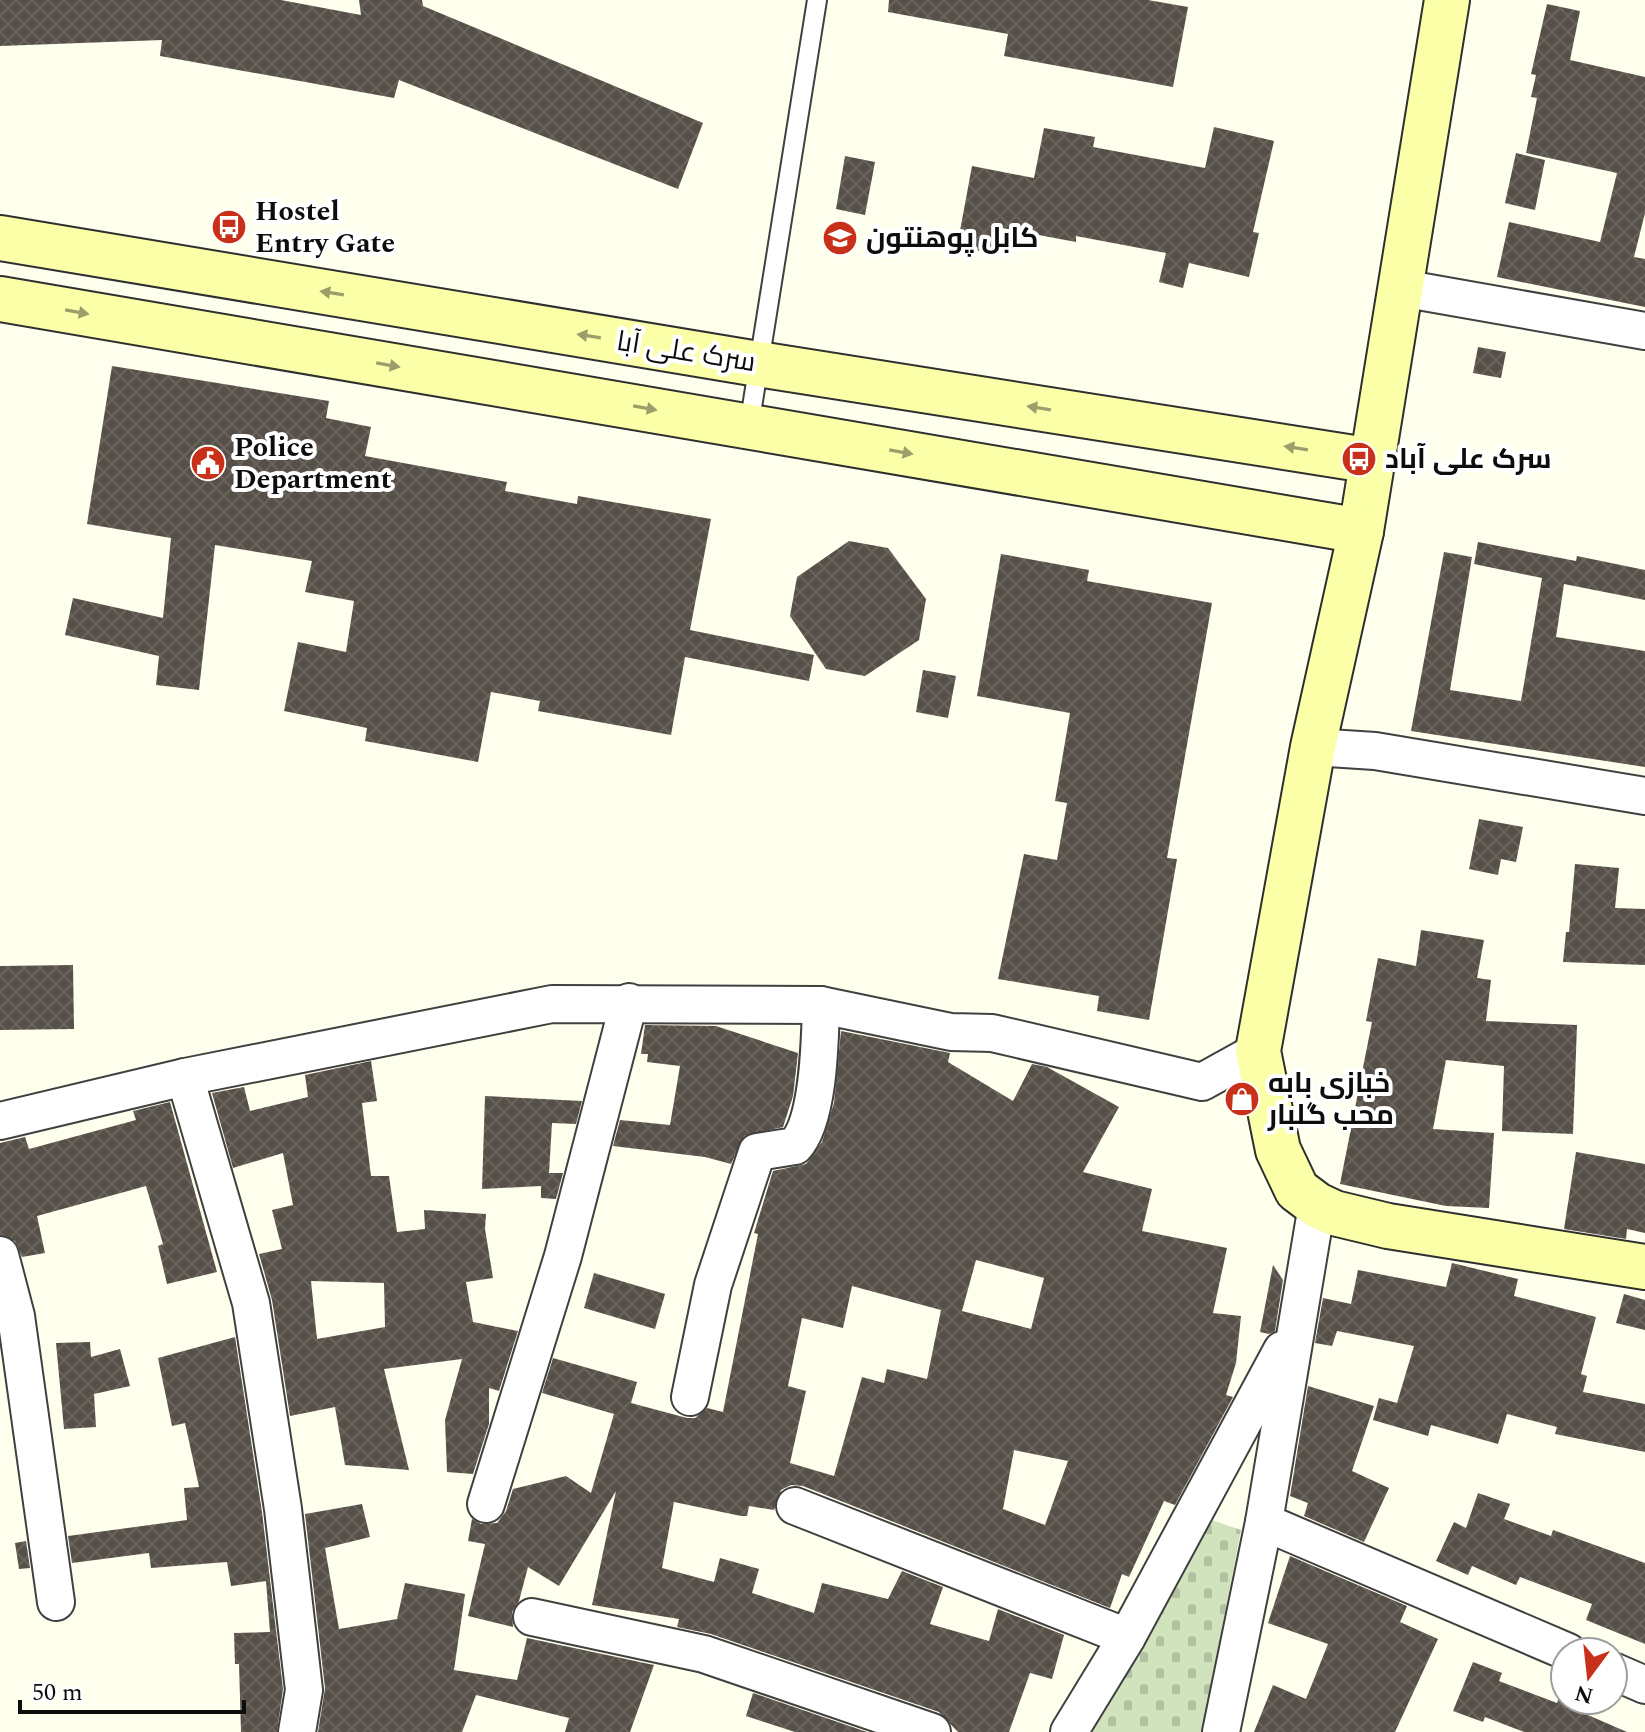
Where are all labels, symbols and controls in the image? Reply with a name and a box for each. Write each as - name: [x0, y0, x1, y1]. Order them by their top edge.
- place label: Hostel Entry Gate: [255, 190, 395, 265]
- bus stop icon: Hostel Entry Gate: [210, 208, 248, 246]
- place label: کابل پوهنتون: [866, 217, 1039, 260]
- school or university icon: کابل پوهنتون: [821, 219, 859, 257]
- one-way arrow: [319, 287, 344, 299]
- one-way arrow: [65, 306, 90, 319]
- street label: سرک علی آبا: [613, 320, 759, 384]
- one-way arrow: [576, 329, 601, 342]
- one-way arrow: [376, 359, 401, 371]
- one-way arrow: [1026, 401, 1051, 414]
- one-way arrow: [633, 403, 658, 415]
- place label: Police Department: [234, 426, 392, 501]
- place label: سرک علی آباد: [1385, 438, 1552, 481]
- bus stop icon: سرک علی آباد: [1340, 440, 1378, 478]
- one-way arrow: [1283, 442, 1308, 454]
- public building icon: Police Department: [189, 444, 227, 482]
- one-way arrow: [889, 446, 914, 459]
- place label: خبازی بابه محب گلبار: [1267, 1062, 1394, 1137]
- shop icon: خبازی بابه محب گلبار: [1223, 1080, 1261, 1118]
- north arrow: [1549, 1636, 1629, 1716]
- scale bar: [20, 1664, 244, 1714]
- text: 50 m: [32, 1675, 83, 1711]
- text: N: [1571, 1676, 1597, 1712]

